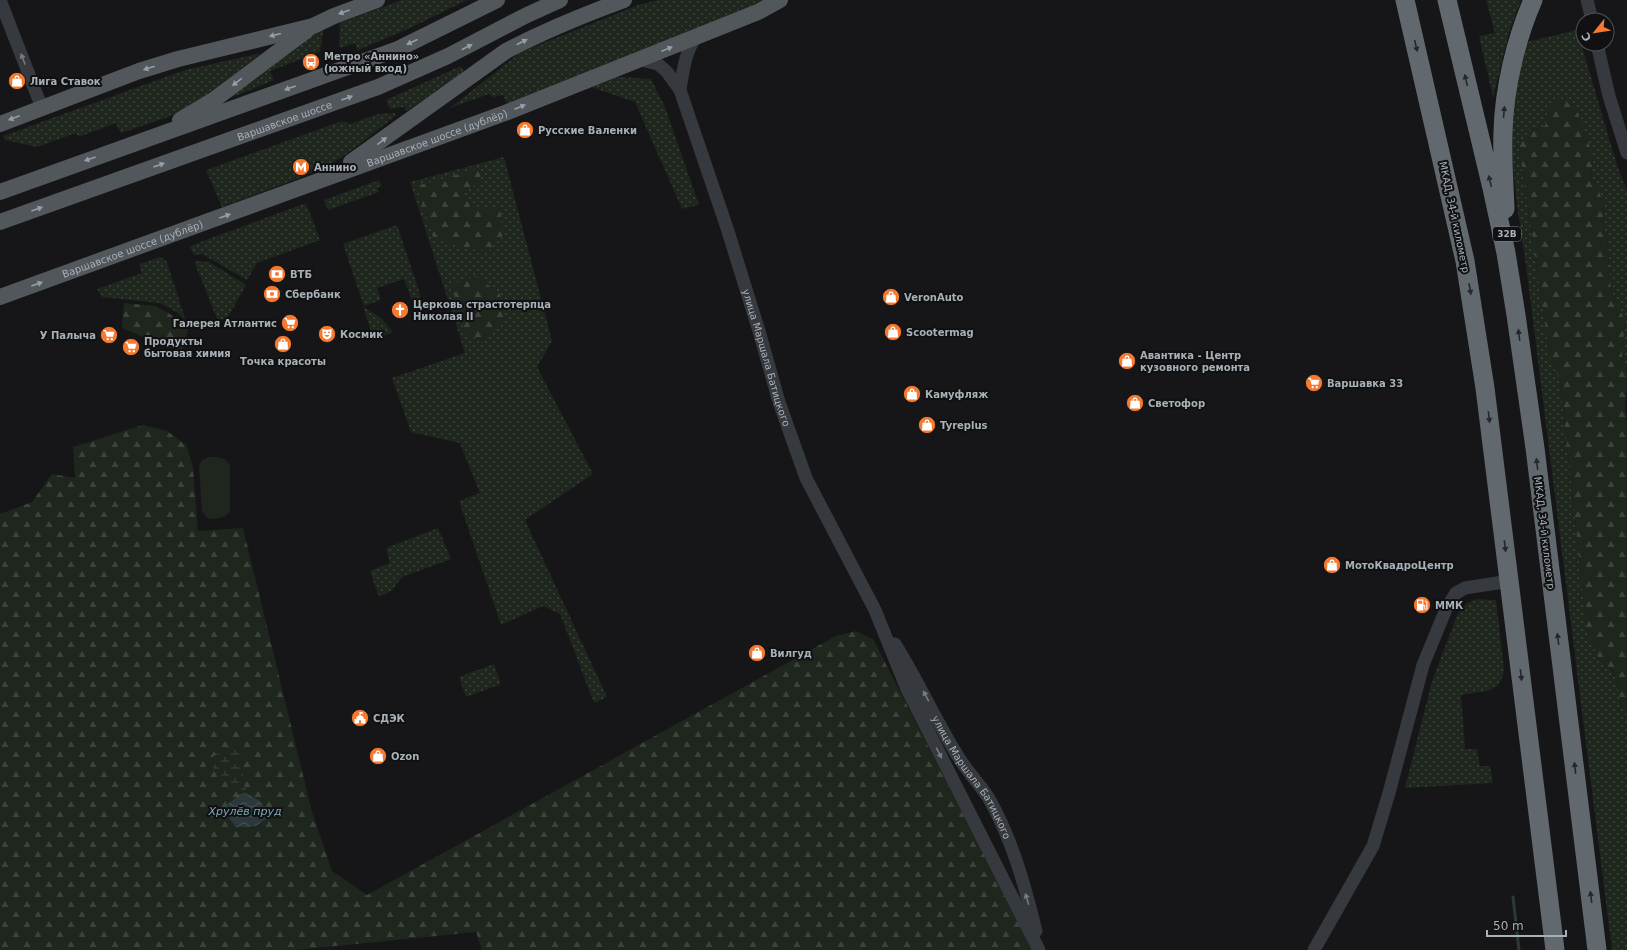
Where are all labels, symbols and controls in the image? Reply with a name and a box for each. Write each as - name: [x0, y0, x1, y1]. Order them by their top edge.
- one-way arrow: [338, 9, 350, 15]
- north arrow: [1575, 12, 1615, 52]
- text: С: [1579, 30, 1594, 43]
- one-way arrow: [269, 32, 281, 38]
- one-way arrow: [406, 39, 418, 45]
- one-way arrow: [516, 39, 528, 46]
- one-way arrow: [1413, 39, 1419, 52]
- one-way arrow: [461, 43, 472, 50]
- one-way arrow: [662, 46, 673, 52]
- place label: Метро «Аннино» (южный вход): [324, 51, 419, 74]
- one-way arrow: [19, 52, 25, 64]
- bus stop icon: Метро «Аннино» (южный вход): [301, 52, 321, 72]
- one-way arrow: [143, 65, 155, 71]
- shop icon: Лига Ставок: [7, 71, 27, 91]
- one-way arrow: [1463, 74, 1469, 86]
- place label: Лига Ставок: [30, 76, 101, 87]
- one-way arrow: [231, 78, 242, 87]
- one-way arrow: [284, 85, 296, 91]
- one-way arrow: [342, 94, 354, 100]
- street label: Варшавское шоссе: [236, 99, 334, 143]
- one-way arrow: [515, 104, 527, 110]
- one-way arrow: [1501, 106, 1508, 119]
- street label: Варшавское шоссе (дублёр): [365, 108, 509, 169]
- one-way arrow: [8, 116, 20, 122]
- shop icon: Русские Валенки: [515, 120, 535, 140]
- place label: Русские Валенки: [538, 125, 637, 136]
- one-way arrow: [376, 137, 387, 145]
- one-way arrow: [84, 156, 96, 162]
- metro station icon: Аннино: [291, 157, 311, 177]
- street label: МКАД, 34-й километр: [1437, 160, 1472, 274]
- one-way arrow: [153, 162, 165, 168]
- place label: Аннино: [314, 162, 356, 173]
- one-way arrow: [1487, 175, 1493, 187]
- one-way arrow: [31, 206, 43, 212]
- one-way arrow: [219, 212, 231, 218]
- street label: Варшавское шоссе (дублёр): [61, 219, 205, 280]
- road number: 32B: [1493, 227, 1521, 241]
- bank icon: ВТБ: [267, 264, 287, 284]
- place label: ВТБ: [290, 269, 312, 280]
- one-way arrow: [31, 280, 43, 286]
- one-way arrow: [1467, 283, 1473, 295]
- bank icon: Сбербанк: [262, 284, 282, 304]
- shop icon: VeronAuto: [881, 287, 901, 307]
- street label: улица Маршала Батицкого: [740, 288, 792, 428]
- place label: Сбербанк: [285, 289, 341, 300]
- place label: VeronAuto: [904, 292, 964, 303]
- place label: Церковь страстотерпца Николая II: [413, 299, 551, 322]
- church icon: Церковь страстотерпца Николая II: [390, 300, 410, 320]
- supermarket icon: Галерея Атлантис: [280, 313, 300, 333]
- place label: Галерея Атлантис: [173, 318, 277, 329]
- shop icon: Scootermag: [883, 322, 903, 342]
- theatre icon: Космик: [317, 324, 337, 344]
- supermarket icon: У Палыча: [99, 325, 119, 345]
- place label: Scootermag: [906, 327, 974, 338]
- place label: Космик: [340, 329, 383, 340]
- one-way arrow: [1516, 329, 1522, 341]
- place label: У Палыча: [40, 330, 96, 341]
- shop icon: Точка красоты: [273, 334, 293, 354]
- place label: Продукты бытовая химия: [144, 336, 231, 359]
- supermarket icon: Продукты бытовая химия: [121, 337, 141, 357]
- place label: Авантика - Центр кузовного ремонта: [1140, 350, 1250, 373]
- shop icon: Авантика - Центр кузовного ремонта: [1117, 351, 1137, 371]
- place label: Точка красоты: [240, 356, 326, 367]
- supermarket icon: Варшавка 33: [1304, 373, 1324, 393]
- place label: Варшавка 33: [1327, 378, 1403, 389]
- shop icon: Камуфляж: [902, 384, 922, 404]
- place label: Камуфляж: [925, 389, 988, 400]
- shop icon: Светофор: [1125, 393, 1145, 413]
- place label: Светофор: [1148, 398, 1205, 409]
- one-way arrow: [1486, 411, 1492, 423]
- shop icon: Tyreplus: [917, 415, 937, 435]
- place label: Tyreplus: [940, 420, 988, 431]
- one-way arrow: [1534, 458, 1540, 470]
- street label: МКАД, 34-й километр: [1532, 476, 1557, 590]
- one-way arrow: [1502, 540, 1508, 552]
- shop icon: МотоКвадроЦентр: [1322, 555, 1342, 575]
- place label: МотоКвадроЦентр: [1345, 560, 1454, 571]
- fuel station icon: ММК: [1412, 595, 1432, 615]
- place label: ММК: [1435, 600, 1464, 611]
- one-way arrow: [1555, 633, 1562, 645]
- shop icon: Вилгуд: [747, 643, 767, 663]
- place label: Вилгуд: [770, 648, 812, 659]
- one-way arrow: [1518, 669, 1524, 681]
- one-way arrow: [922, 690, 929, 702]
- public building icon: СДЭК: [350, 708, 370, 728]
- place label: СДЭК: [373, 713, 406, 724]
- street label: улица Маршала Батицкого: [930, 714, 1013, 841]
- shop icon: Ozon: [368, 746, 388, 766]
- one-way arrow: [936, 747, 942, 759]
- place label: Ozon: [391, 751, 419, 762]
- one-way arrow: [1571, 762, 1578, 774]
- water label: Хрулёв пруд: [207, 805, 282, 818]
- one-way arrow: [1587, 891, 1594, 903]
- one-way arrow: [1024, 892, 1030, 904]
- scale bar: [1487, 912, 1566, 938]
- text: 50 m: [1493, 919, 1524, 933]

